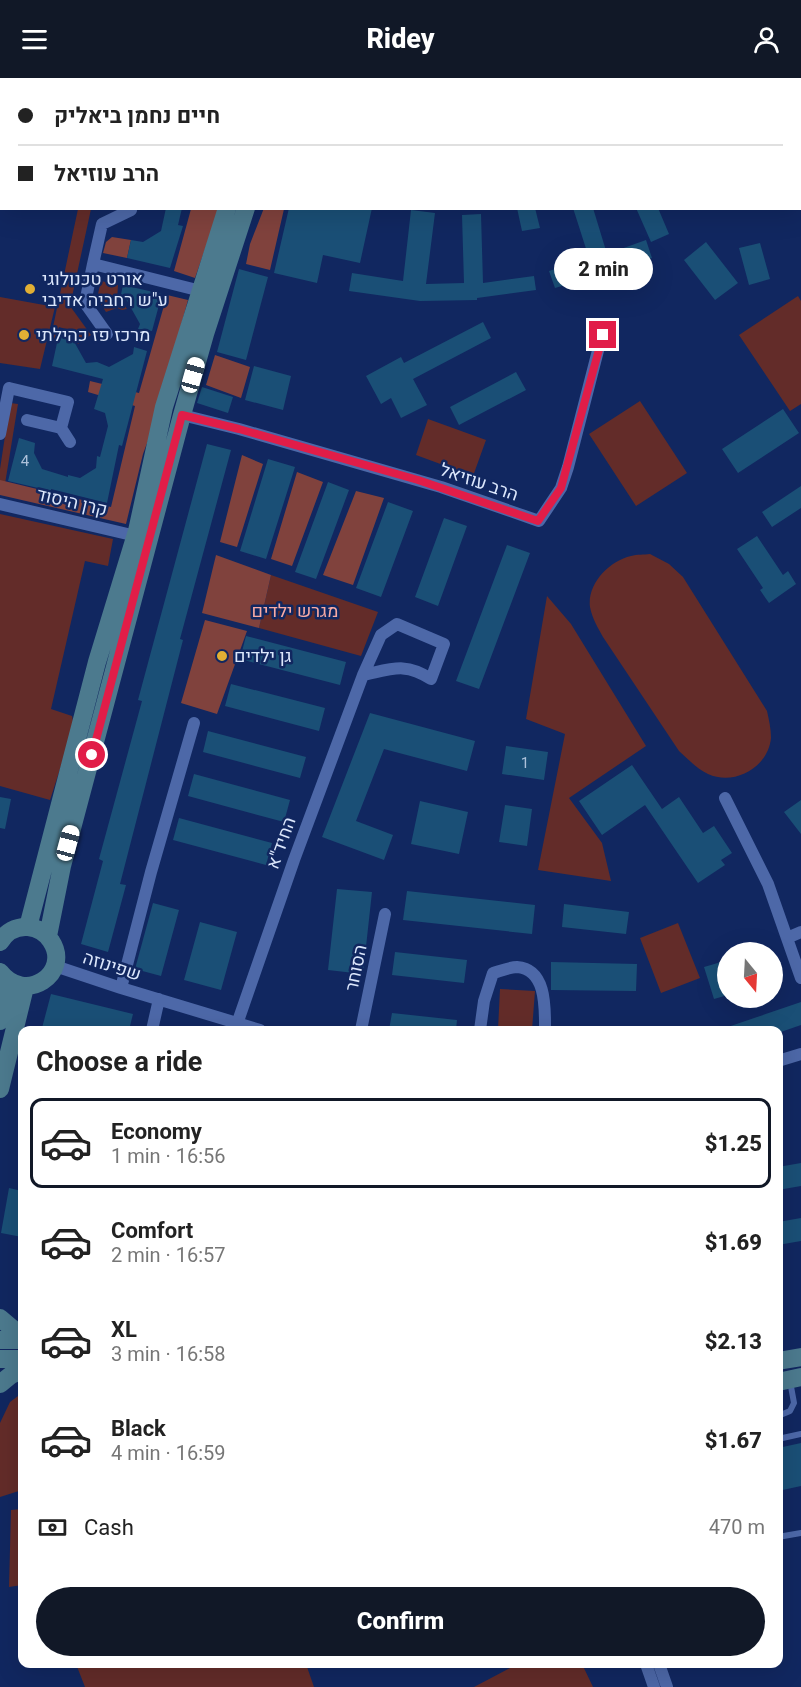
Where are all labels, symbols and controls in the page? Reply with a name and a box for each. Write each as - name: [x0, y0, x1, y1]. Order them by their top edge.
- icon: menu: [18, 23, 51, 56]
- text: Ridey: [366, 23, 435, 55]
- icon: person: [750, 23, 783, 56]
- text: חיים נחמן ביאליק: [54, 103, 220, 128]
- text: הרב עוזיאל: [54, 161, 159, 186]
- callout: 2 min: [554, 248, 652, 290]
- text: 2 min: [578, 257, 629, 281]
- place label: אורט טכנולוגי ע"ש רחביה אדיבי: [42, 268, 168, 310]
- marker: אורט טכנולוגי ע"ש רחביה אדיבי: [23, 282, 37, 296]
- route end: [589, 321, 616, 348]
- place label: מרכז פז כהילתי: [36, 324, 150, 345]
- marker: מרכז פז כהילתי: [17, 328, 31, 342]
- car: [179, 355, 207, 395]
- house number: 4: [21, 452, 30, 470]
- street label: הרב עוזיאל: [437, 458, 521, 505]
- street label: קרן היסוד: [35, 483, 109, 520]
- park label: מגרש ילדים: [252, 600, 338, 621]
- place label: גן ילדים: [234, 645, 292, 666]
- marker: גן ילדים: [215, 649, 229, 663]
- route start: [78, 741, 105, 768]
- house number: 1: [521, 754, 529, 772]
- street label: החיד"א: [261, 814, 300, 872]
- car: [55, 823, 81, 863]
- north arrow: [717, 942, 783, 1008]
- map controls: [717, 942, 783, 1008]
- street label: הסוחר: [340, 943, 371, 993]
- street label: שפינוזה: [80, 946, 144, 985]
- text: Choose a ride: [36, 1046, 202, 1078]
- icon: car: [39, 1116, 93, 1170]
- text: Economy: [111, 1119, 202, 1144]
- text: $1.25: [705, 1131, 762, 1156]
- text: 1 min · 16:56: [111, 1144, 226, 1168]
- icon: car: [39, 1215, 93, 1269]
- text: Comfort: [111, 1218, 193, 1243]
- text: $1.69: [705, 1230, 762, 1255]
- text: 2 min · 16:57: [111, 1243, 226, 1267]
- icon: car: [39, 1314, 93, 1368]
- text: XL: [111, 1317, 137, 1342]
- text: $2.13: [705, 1329, 762, 1354]
- text: 3 min · 16:58: [111, 1342, 226, 1366]
- icon: car: [39, 1413, 93, 1467]
- text: Black: [111, 1416, 166, 1441]
- text: $1.67: [705, 1428, 762, 1453]
- text: 4 min · 16:59: [111, 1441, 226, 1465]
- icon: cash: [36, 1511, 69, 1544]
- text: Cash: [84, 1515, 134, 1540]
- text: 470 m: [709, 1515, 765, 1539]
- button: Confirm: [36, 1587, 765, 1656]

